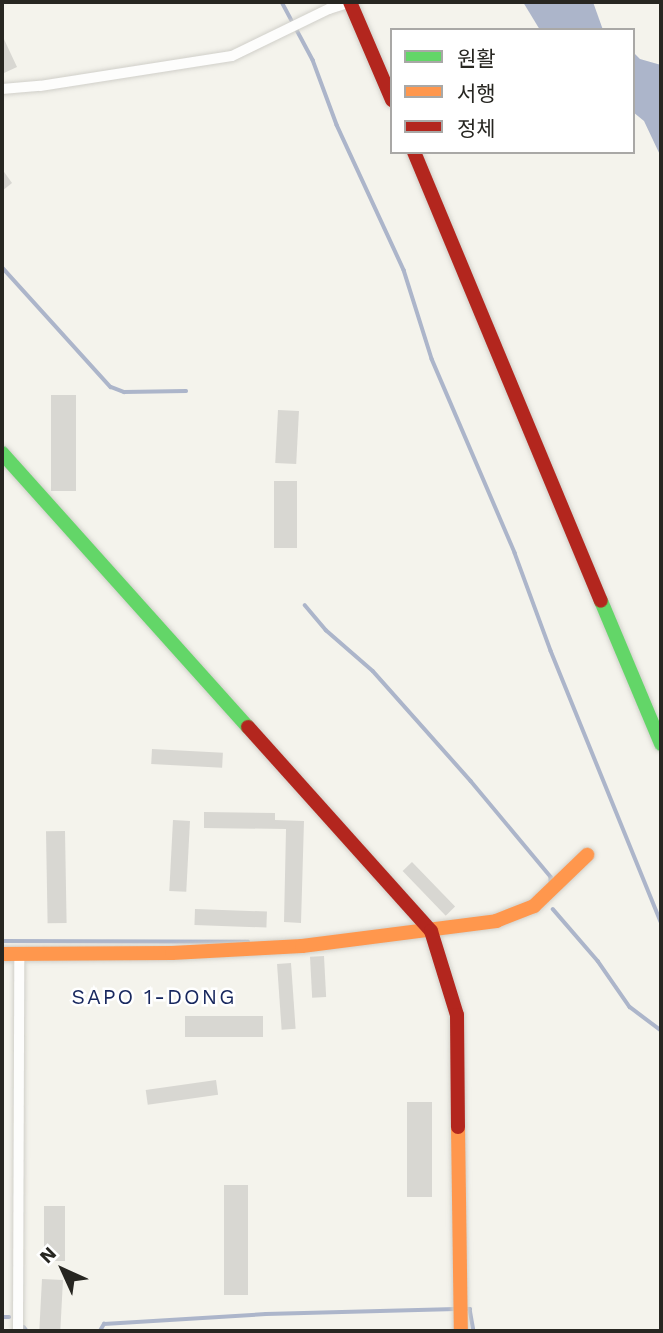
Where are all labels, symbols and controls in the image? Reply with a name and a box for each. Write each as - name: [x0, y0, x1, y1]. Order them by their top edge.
- legend: [390, 28, 635, 154]
- text: 원활: [457, 46, 496, 71]
- text: 서행: [457, 81, 496, 106]
- text: 정체: [457, 116, 496, 141]
- district label: SAPO 1-DONG: [73, 984, 235, 1010]
- north arrow: [28, 1235, 98, 1305]
- text: N: [35, 1242, 61, 1268]

